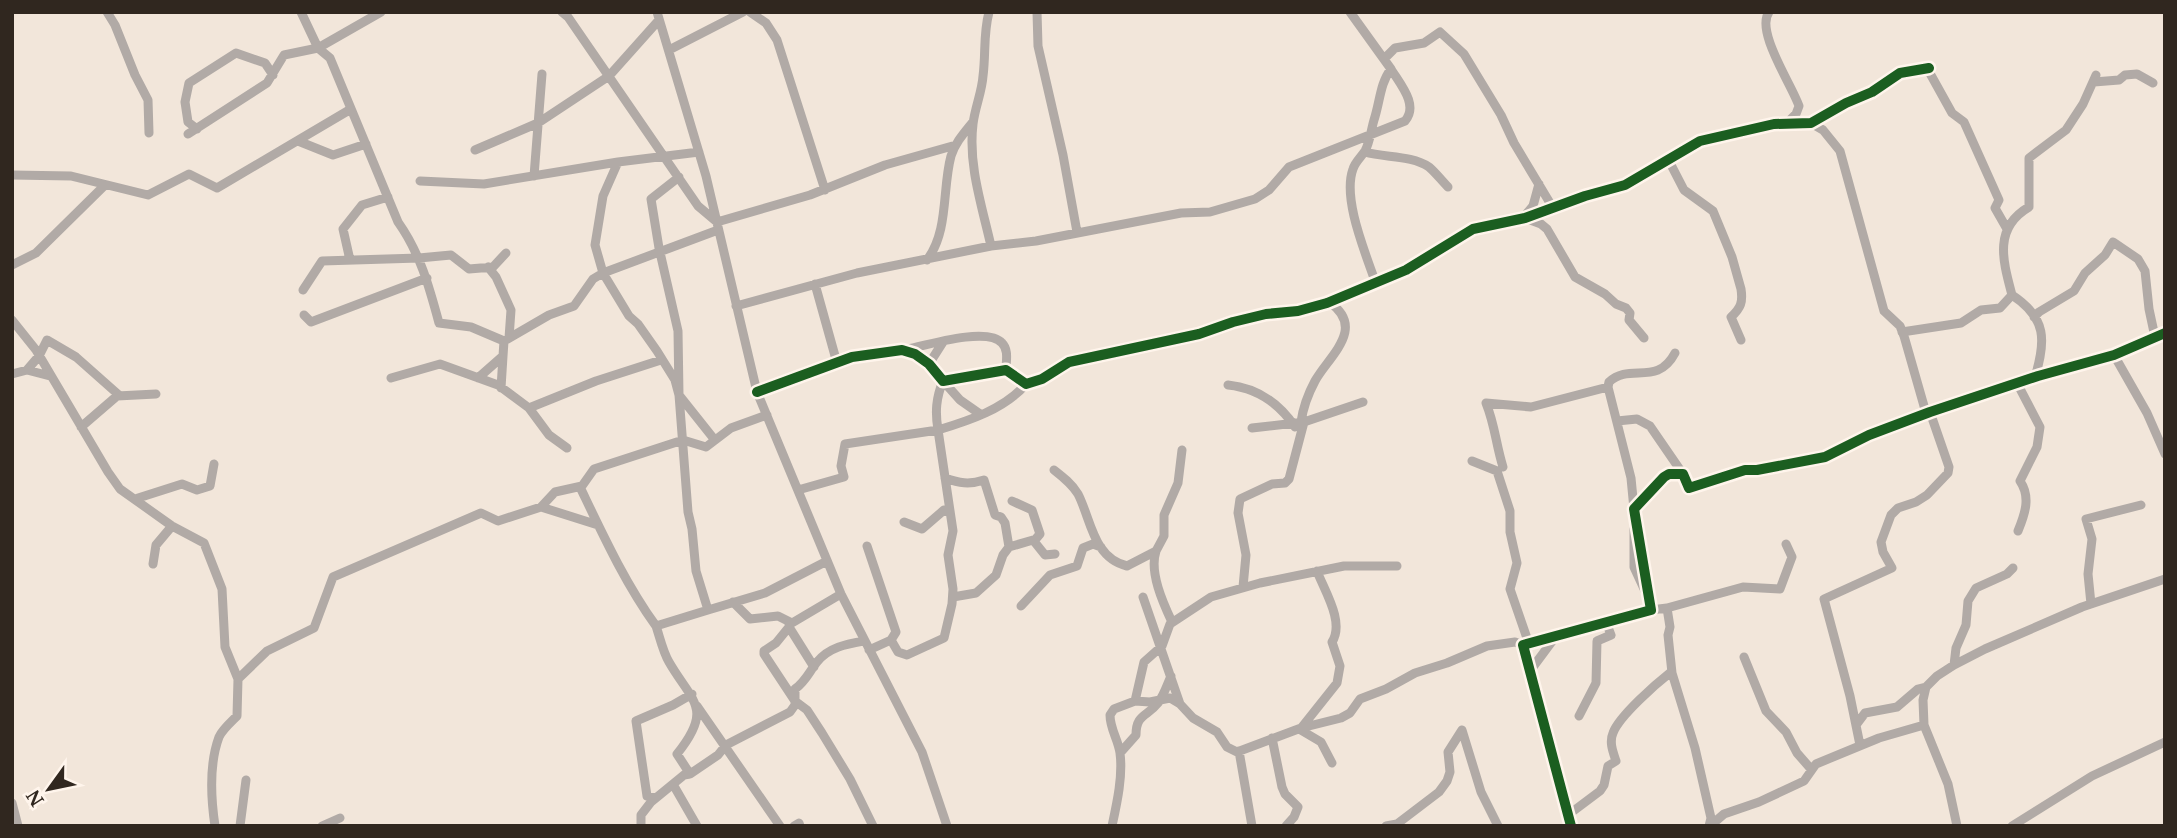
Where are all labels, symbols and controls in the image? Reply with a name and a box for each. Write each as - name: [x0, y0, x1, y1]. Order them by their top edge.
- north arrow: [14, 754, 84, 824]
- text: N: [20, 785, 50, 812]

